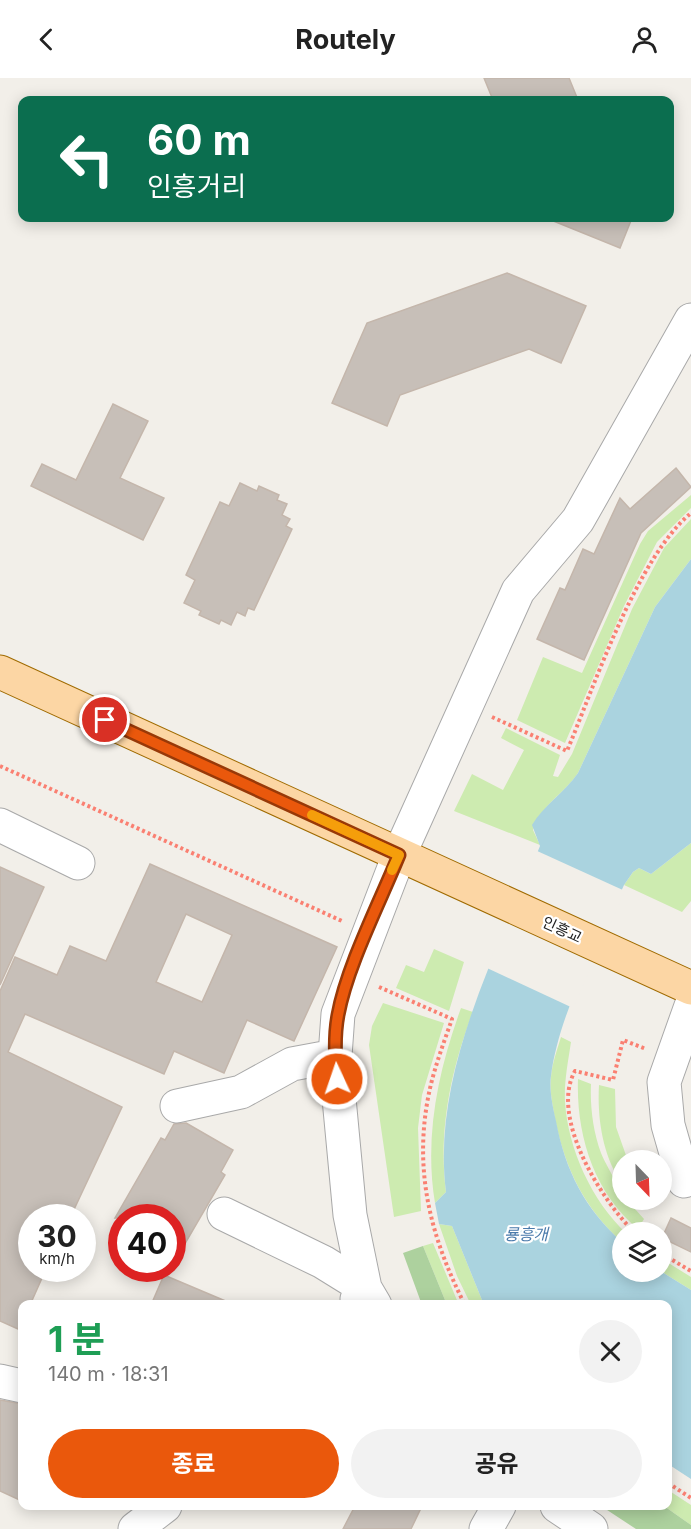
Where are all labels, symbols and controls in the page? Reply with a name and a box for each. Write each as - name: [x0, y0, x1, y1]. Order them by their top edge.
- icon: back: [30, 23, 63, 56]
- text: Routely: [295, 23, 396, 56]
- icon: person: [628, 23, 661, 56]
- text: 60 m: [147, 114, 251, 165]
- icon: left: [48, 120, 126, 198]
- text: 인흥거리: [147, 170, 246, 203]
- pin: [79, 694, 130, 745]
- icon: arrive: [88, 703, 121, 736]
- street label: 인흥교: [539, 912, 585, 947]
- position arrow: [305, 1047, 369, 1111]
- north arrow: [612, 1150, 672, 1210]
- map controls: [612, 1150, 672, 1282]
- speed limit sign: 40: [108, 1204, 186, 1282]
- text: 30: [37, 1218, 77, 1254]
- button: layers: [612, 1222, 672, 1282]
- water label: 룡흥개: [504, 1224, 550, 1244]
- text: km/h: [39, 1249, 75, 1268]
- text: 1 분: [48, 1317, 105, 1361]
- button: close: [579, 1320, 642, 1383]
- text: 140 m · 18:31: [48, 1362, 169, 1386]
- button: 종료: [48, 1429, 339, 1498]
- button: 공유: [351, 1429, 642, 1498]

